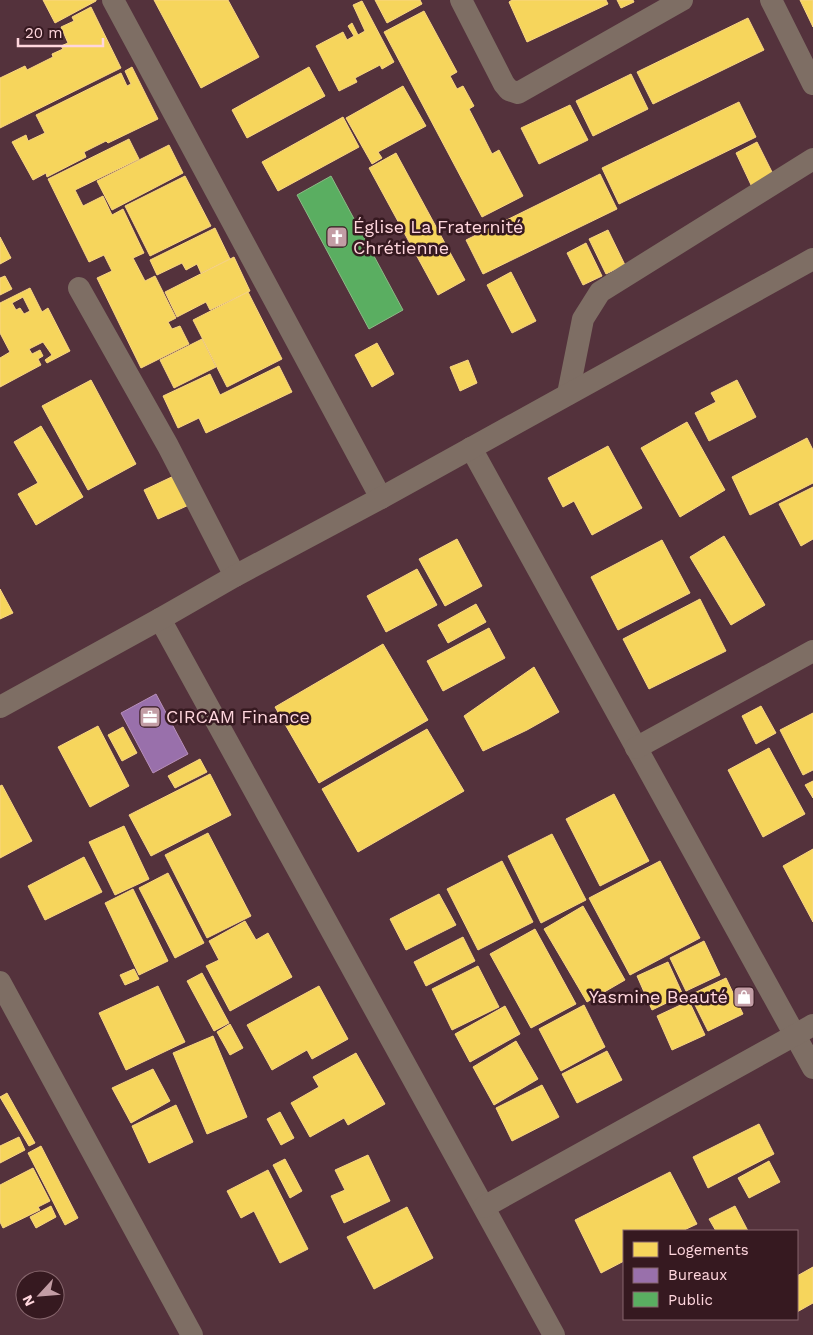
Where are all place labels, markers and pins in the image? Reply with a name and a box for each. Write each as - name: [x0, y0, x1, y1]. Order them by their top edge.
- place label: Église La Fraternité Chrétienne: [353, 216, 523, 258]
- church icon: Église La Fraternité Chrétienne: [325, 225, 349, 249]
- office icon: CIRCAM Finance: [138, 705, 162, 729]
- place label: CIRCAM Finance: [166, 706, 310, 727]
- shop icon: Yasmine Beauté: [732, 985, 756, 1009]
- place label: Yasmine Beauté: [589, 986, 728, 1007]

